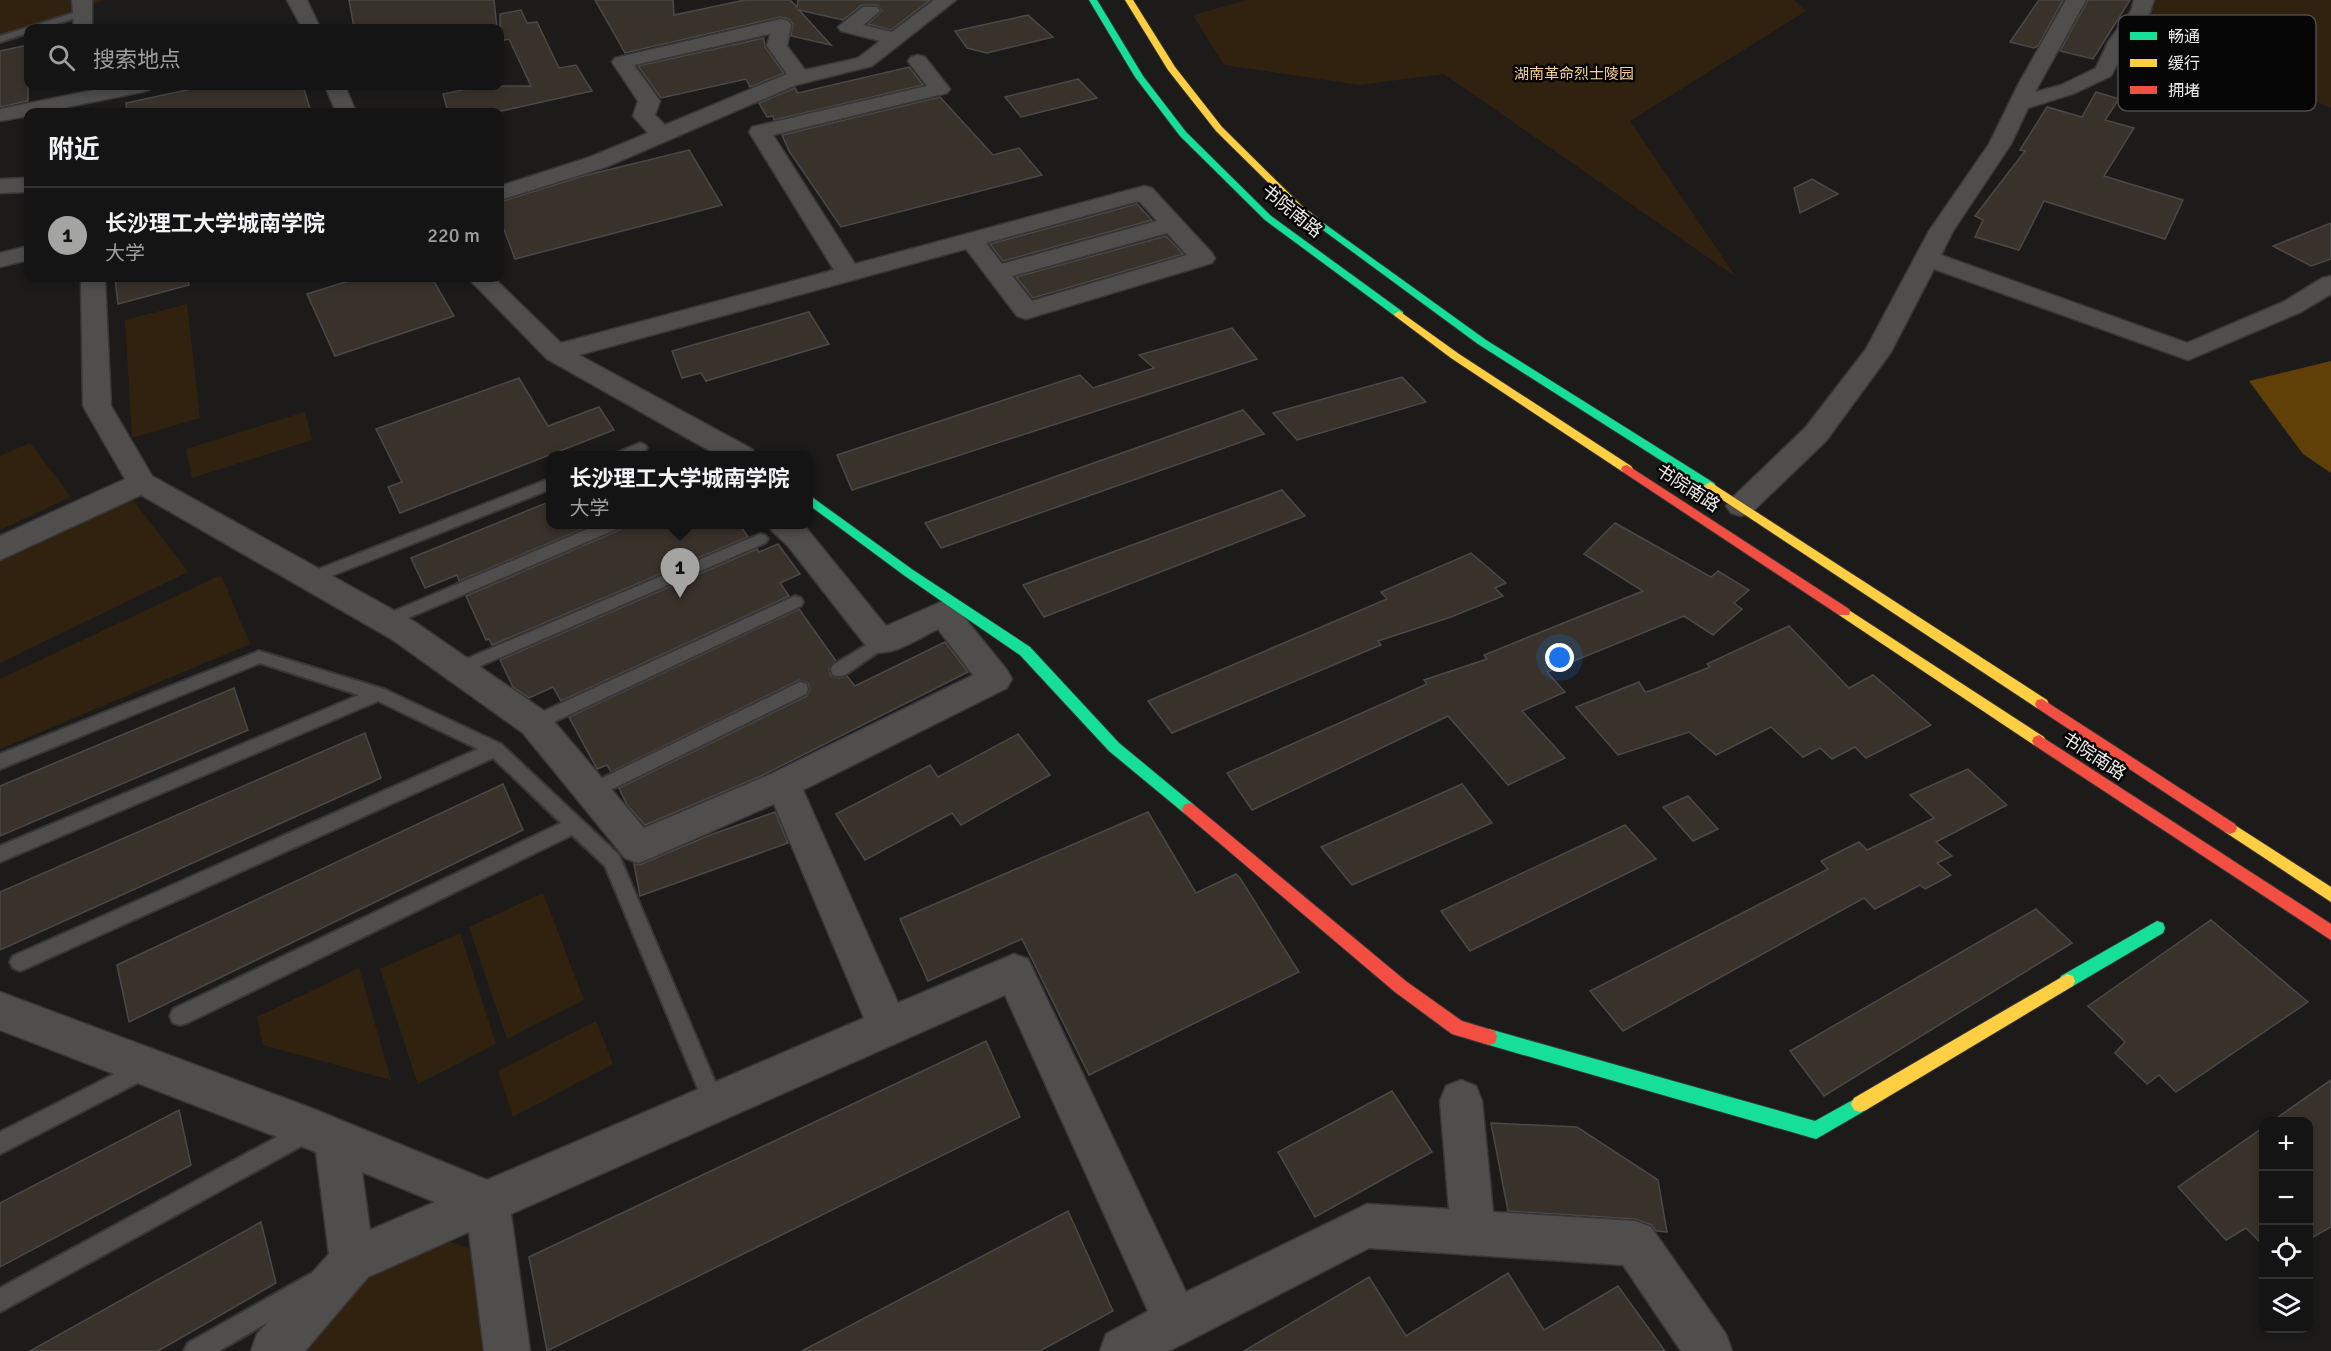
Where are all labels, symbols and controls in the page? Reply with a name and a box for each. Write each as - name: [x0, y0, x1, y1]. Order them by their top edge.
- legend: [2118, 15, 2316, 111]
- search box: [24, 24, 504, 90]
- text: 畅通: [2168, 27, 2200, 47]
- icon: search: [45, 41, 78, 74]
- text: 搜索地点: [93, 46, 181, 73]
- text: 缓行: [2168, 54, 2200, 74]
- park label: 湖南革命烈士陵园: [1514, 65, 1634, 83]
- text: 拥堵: [2168, 81, 2200, 101]
- text: 附近: [48, 134, 100, 166]
- street label: 书院南路: [1257, 180, 1327, 242]
- text: 长沙理工大学城南学院: [105, 210, 325, 237]
- text: 1: [62, 223, 73, 248]
- text: 220 m: [427, 223, 480, 248]
- text: 大学: [105, 241, 145, 266]
- popup: [546, 451, 813, 529]
- street label: 书院南路: [1652, 459, 1724, 517]
- text: 长沙理工大学城南学院: [569, 465, 790, 492]
- text: 大学: [569, 496, 609, 521]
- pin: 1: [660, 548, 700, 598]
- your location: [1545, 643, 1574, 672]
- street label: 书院南路: [2058, 727, 2130, 785]
- map controls: [2259, 1117, 2313, 1333]
- button: +: [2259, 1117, 2313, 1171]
- button: −: [2259, 1171, 2313, 1225]
- button: locate: [2259, 1225, 2313, 1279]
- button: layers: [2259, 1279, 2313, 1333]

